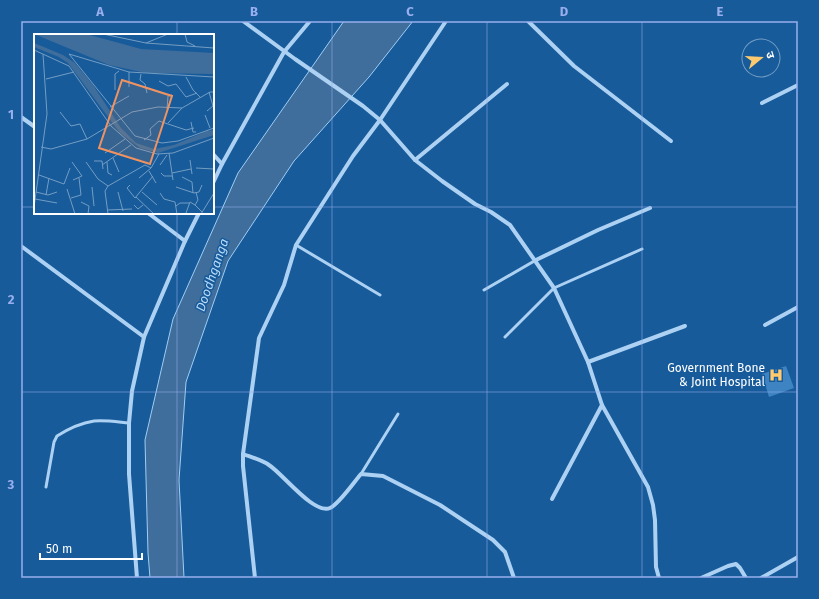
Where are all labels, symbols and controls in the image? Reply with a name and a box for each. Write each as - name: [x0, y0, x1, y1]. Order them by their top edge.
- text: A: [95, 4, 104, 19]
- text: B: [250, 4, 258, 19]
- text: C: [406, 4, 414, 19]
- text: D: [560, 4, 569, 19]
- text: E: [717, 4, 724, 19]
- inset map: [34, 34, 214, 214]
- north arrow: [741, 38, 781, 78]
- text: उ: [763, 50, 777, 61]
- text: 1: [8, 107, 14, 122]
- water label: Doodhganga: [193, 237, 231, 313]
- text: 2: [8, 292, 15, 307]
- place label: Government Bone & Joint Hospital: [667, 361, 765, 389]
- hospital icon: Government Bone & Joint Hospital: [768, 367, 784, 383]
- text: 3: [7, 477, 15, 492]
- scale bar: [40, 535, 142, 561]
- text: 50 m: [46, 542, 72, 556]

